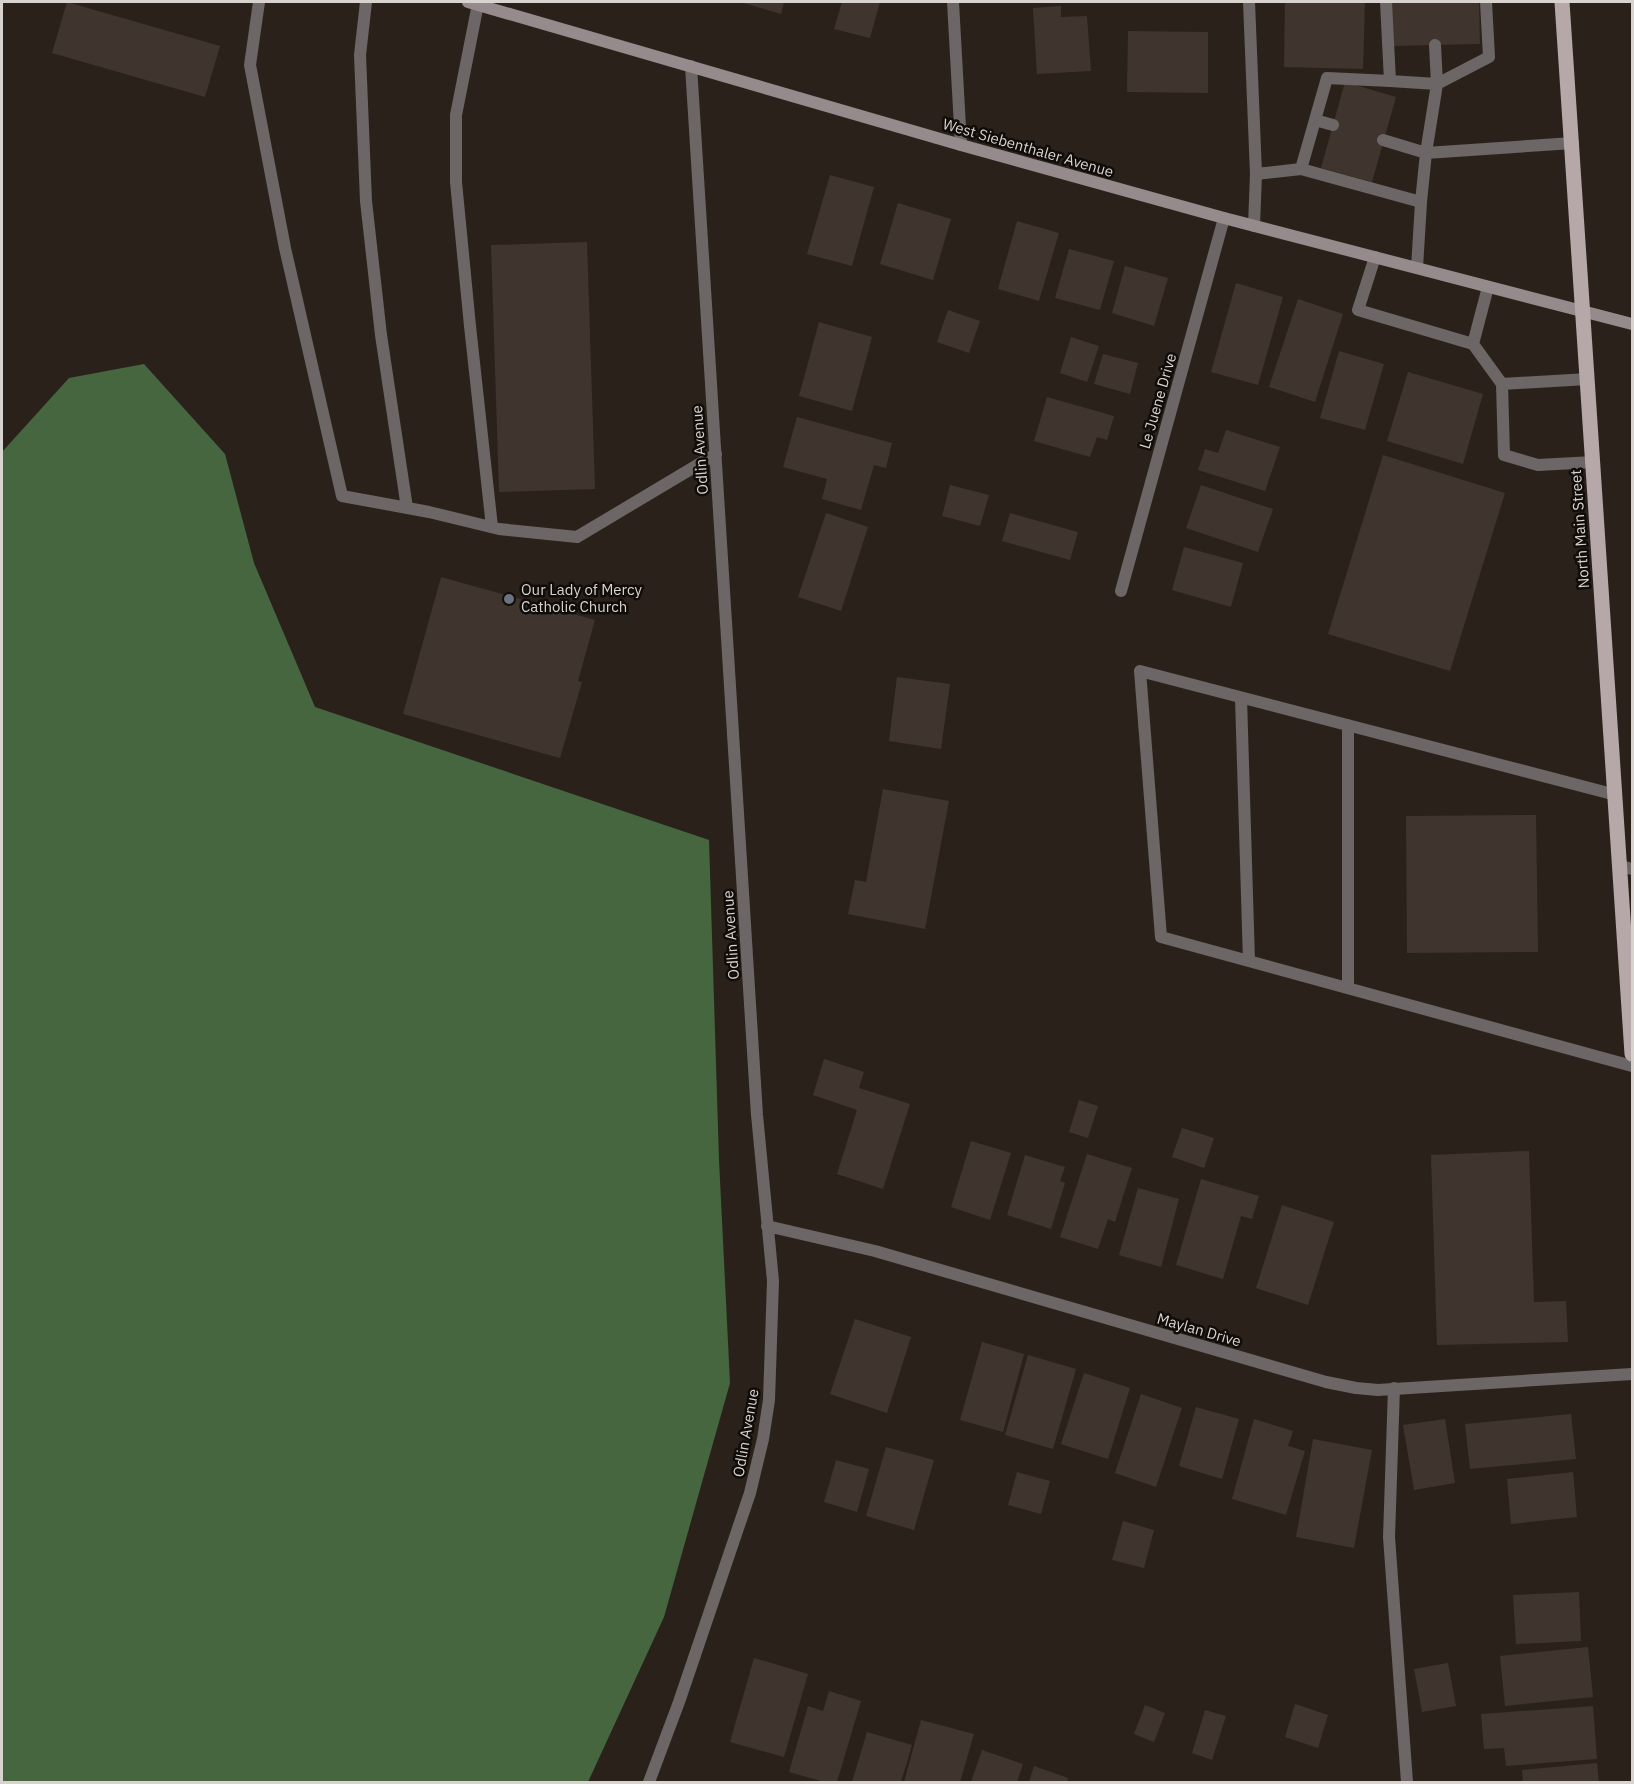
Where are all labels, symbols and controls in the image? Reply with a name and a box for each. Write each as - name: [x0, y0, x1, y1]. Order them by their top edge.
- street label: West Siebenthaler Avenue: [941, 114, 1116, 181]
- street label: Le Juene Drive: [1135, 351, 1180, 451]
- street label: Odlin Avenue: [687, 405, 712, 495]
- street label: North Main Street: [1566, 469, 1593, 589]
- place label: Our Lady of Mercy Catholic Church: [521, 580, 643, 616]
- marker: Our Lady of Mercy Catholic Church: [502, 592, 516, 606]
- street label: Odlin Avenue: [718, 890, 743, 980]
- street label: Maylan Drive: [1155, 1308, 1243, 1351]
- street label: Odlin Avenue: [728, 1387, 763, 1479]

